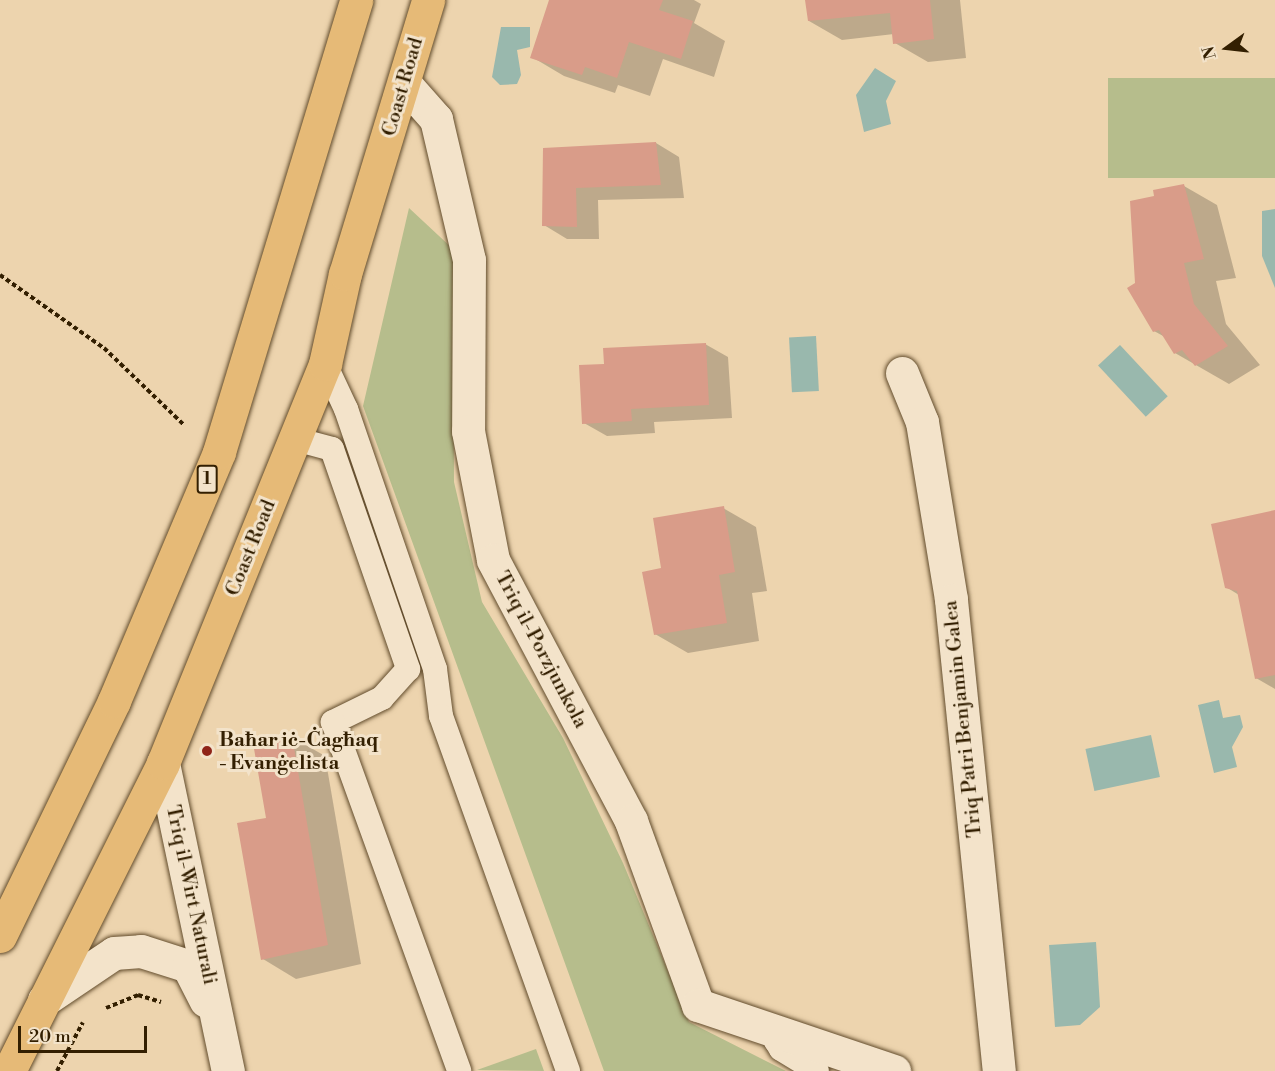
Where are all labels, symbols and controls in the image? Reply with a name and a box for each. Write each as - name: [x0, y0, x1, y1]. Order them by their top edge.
- north arrow: [1197, 18, 1257, 78]
- street label: Coast Road: [377, 35, 429, 139]
- text: N: [1198, 44, 1221, 61]
- road number: 1: [196, 464, 218, 494]
- street label: Coast Road: [221, 496, 281, 600]
- street label: Triq il-Porzjunkola: [490, 567, 592, 733]
- street label: Triq Patri Benjamin Galea: [939, 599, 987, 839]
- place label: Baħar iċ-Ċagħaq - Evanġelista: [219, 728, 378, 775]
- marker: Baħar iċ-Ċagħaq - Evanġelista: [200, 744, 214, 758]
- street label: Triq il-Wirt Naturali: [160, 803, 222, 987]
- scale bar: [21, 1014, 150, 1052]
- text: 20 m: [29, 1025, 71, 1048]

